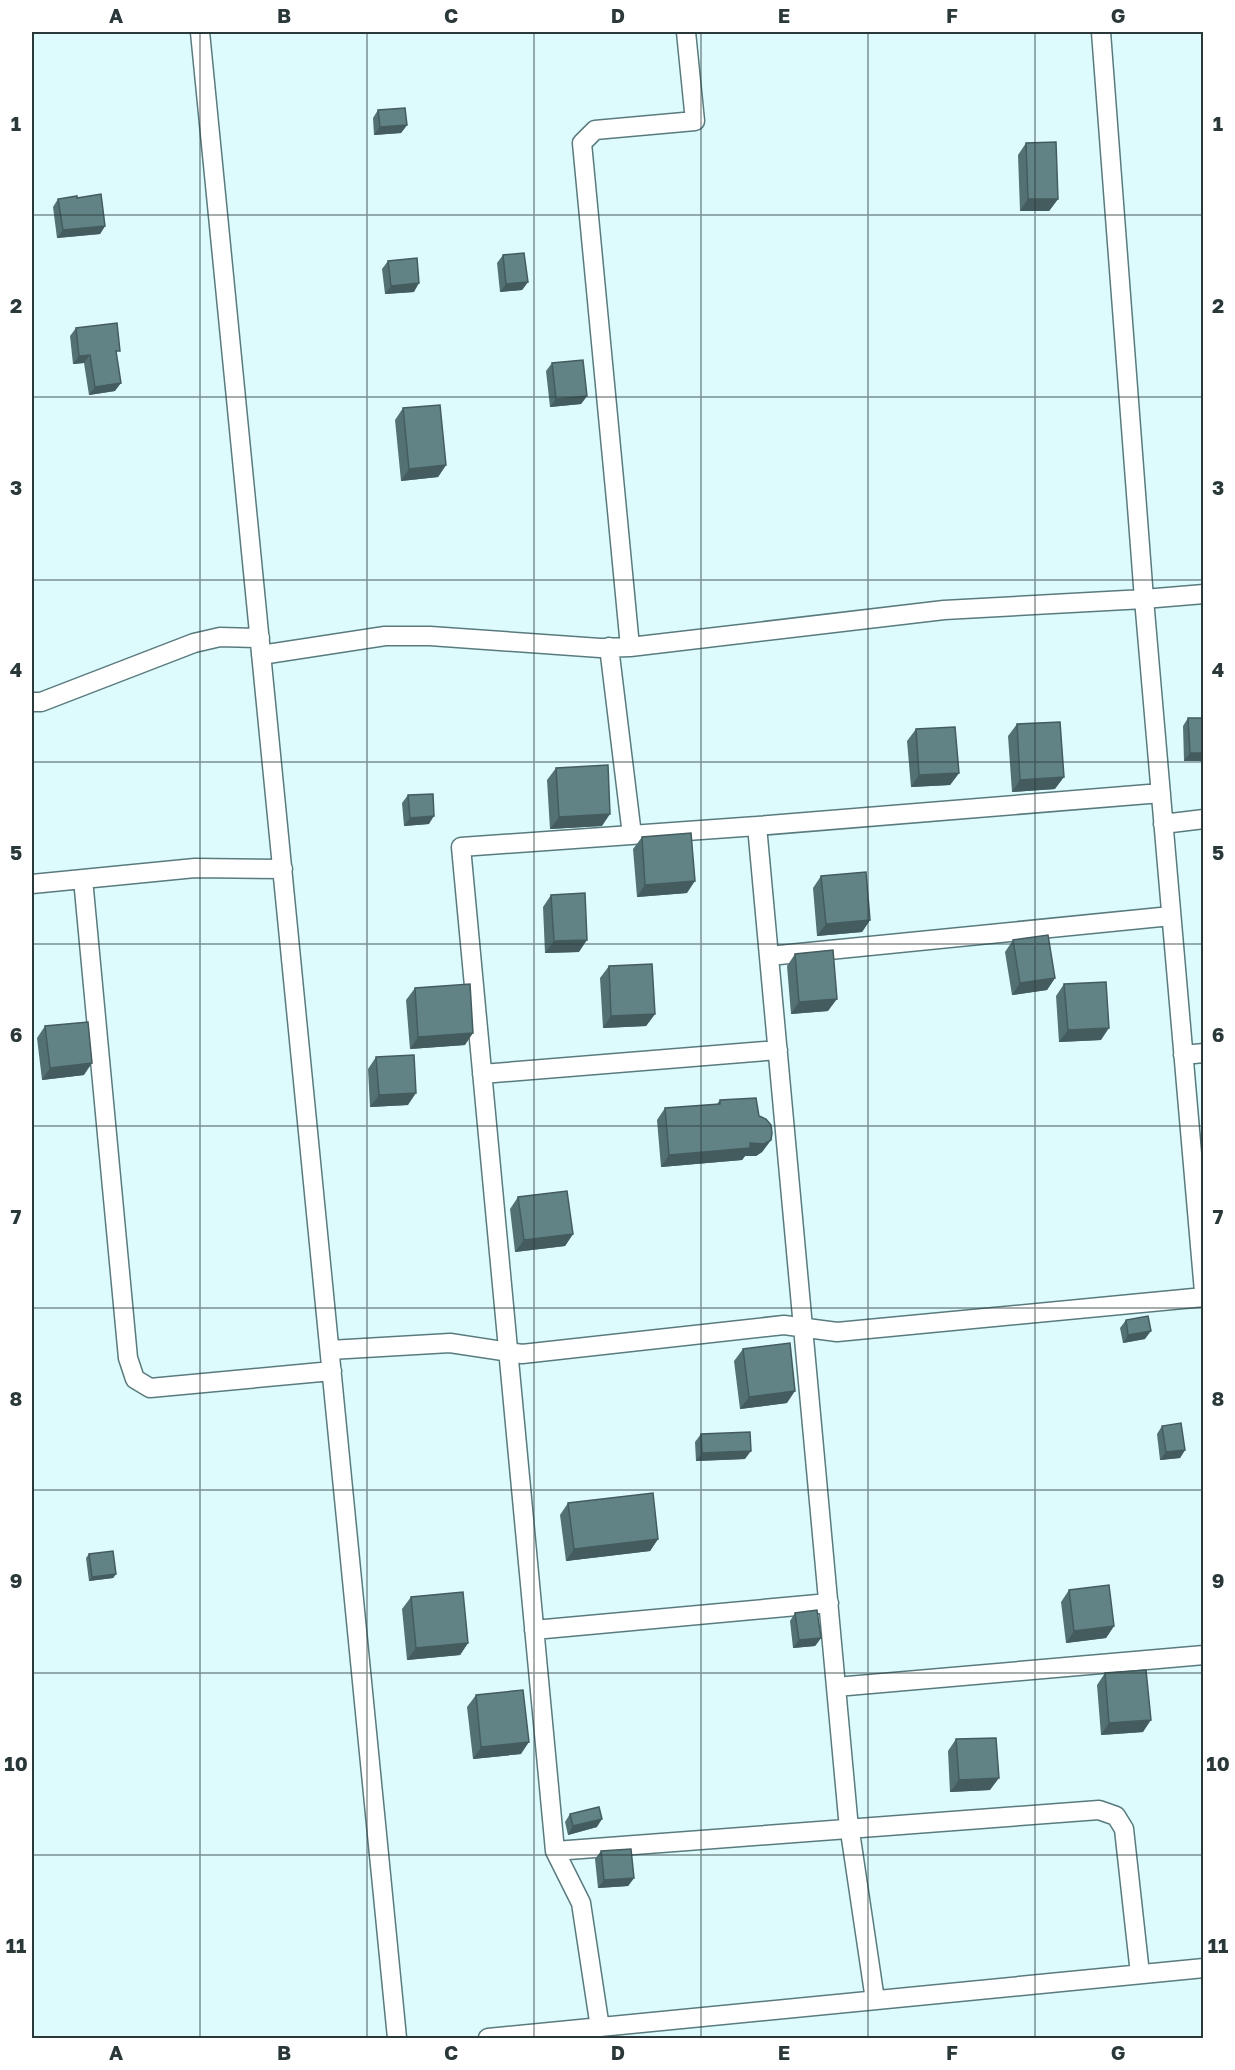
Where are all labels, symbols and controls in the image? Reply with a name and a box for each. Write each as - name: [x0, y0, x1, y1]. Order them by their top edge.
- text: A: [109, 3, 123, 27]
- text: B: [277, 3, 291, 27]
- text: C: [444, 3, 458, 27]
- text: D: [611, 3, 625, 27]
- text: E: [778, 3, 790, 27]
- text: F: [946, 3, 958, 27]
- text: G: [1111, 3, 1125, 27]
- text: 1: [11, 111, 21, 135]
- text: 1: [1213, 111, 1223, 135]
- text: 2: [10, 293, 22, 317]
- text: 2: [1212, 293, 1224, 317]
- text: 3: [10, 475, 22, 499]
- text: 3: [1212, 475, 1224, 499]
- text: 4: [10, 657, 22, 681]
- text: 4: [1212, 657, 1224, 681]
- text: 5: [10, 840, 22, 864]
- text: 5: [1212, 840, 1224, 864]
- text: 6: [10, 1022, 22, 1046]
- text: 6: [1212, 1022, 1224, 1046]
- text: 7: [11, 1204, 22, 1228]
- text: 7: [1213, 1204, 1224, 1228]
- text: 8: [10, 1386, 22, 1410]
- text: 8: [1212, 1386, 1224, 1410]
- text: 9: [10, 1568, 22, 1592]
- text: 9: [1212, 1568, 1224, 1592]
- text: 10: [4, 1751, 28, 1775]
- text: 10: [1206, 1751, 1230, 1775]
- text: 11: [6, 1933, 26, 1957]
- text: 11: [1208, 1933, 1228, 1957]
- text: A: [109, 2040, 123, 2064]
- text: B: [277, 2040, 291, 2064]
- text: C: [444, 2040, 458, 2064]
- text: D: [611, 2040, 625, 2064]
- text: E: [778, 2040, 790, 2064]
- text: F: [946, 2040, 958, 2064]
- text: G: [1111, 2040, 1125, 2064]

